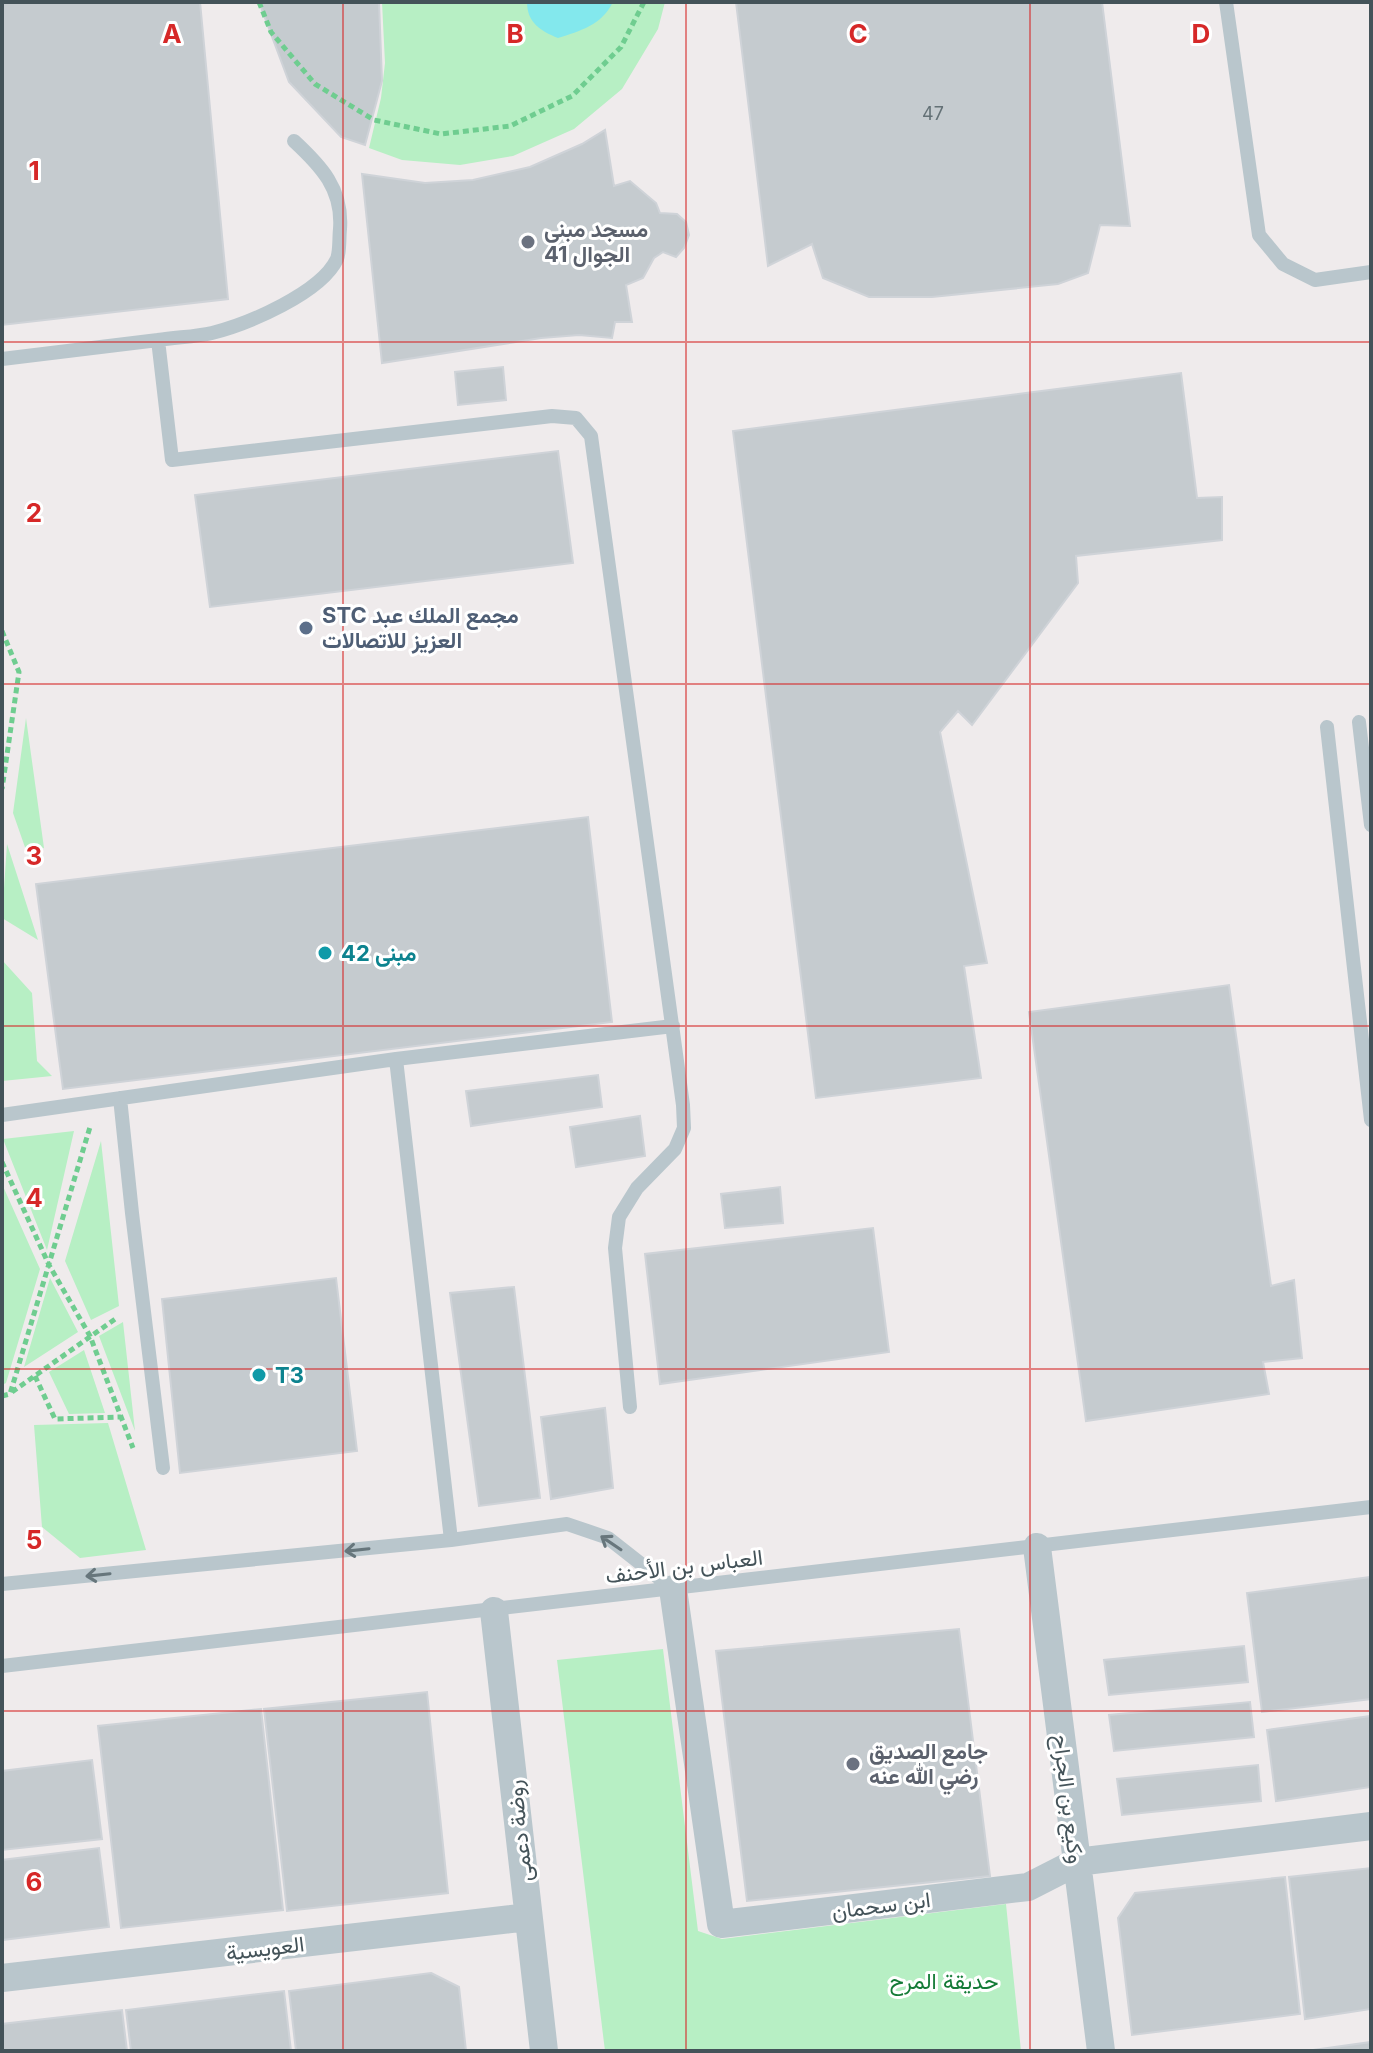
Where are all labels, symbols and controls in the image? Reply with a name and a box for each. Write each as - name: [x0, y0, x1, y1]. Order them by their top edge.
- text: A: [162, 18, 182, 49]
- text: B: [506, 18, 524, 49]
- text: C: [848, 18, 868, 49]
- text: D: [1192, 18, 1210, 49]
- house number: 47: [922, 103, 944, 124]
- text: 1: [28, 155, 40, 186]
- place label: مسجد مبنى الجوال 41: [544, 216, 648, 268]
- marker: مسجد مبنى الجوال 41: [519, 233, 537, 251]
- text: 2: [26, 497, 42, 528]
- place label: STC مجمع الملك عبد العزيز للاتصالات: [322, 602, 519, 654]
- marker: STC مجمع الملك عبد العزيز للاتصالات: [297, 619, 315, 637]
- text: 3: [26, 840, 42, 871]
- place label: مبنى 42: [341, 940, 416, 967]
- marker: مبنى 42: [316, 944, 334, 962]
- text: 4: [25, 1182, 43, 1213]
- place label: T3: [275, 1362, 304, 1388]
- marker: T3: [250, 1366, 268, 1384]
- text: 5: [26, 1524, 42, 1555]
- one-way arrow: [600, 1534, 622, 1551]
- one-way arrow: [344, 1542, 371, 1557]
- street label: العباس بن الأحنف: [604, 1543, 764, 1590]
- one-way arrow: [85, 1568, 112, 1583]
- street label: وكيع بن الجراح: [1046, 1733, 1090, 1865]
- place label: جامع الصديق رضي الله عنه: [869, 1738, 988, 1795]
- marker: جامع الصديق رضي الله عنه: [844, 1755, 862, 1773]
- street label: روضة دعمى: [501, 1779, 538, 1883]
- text: 6: [26, 1866, 42, 1897]
- street label: ابن سحمان: [830, 1886, 932, 1925]
- street label: العويسية: [224, 1930, 306, 1967]
- park label: حديقة المرح: [889, 1968, 999, 1996]

